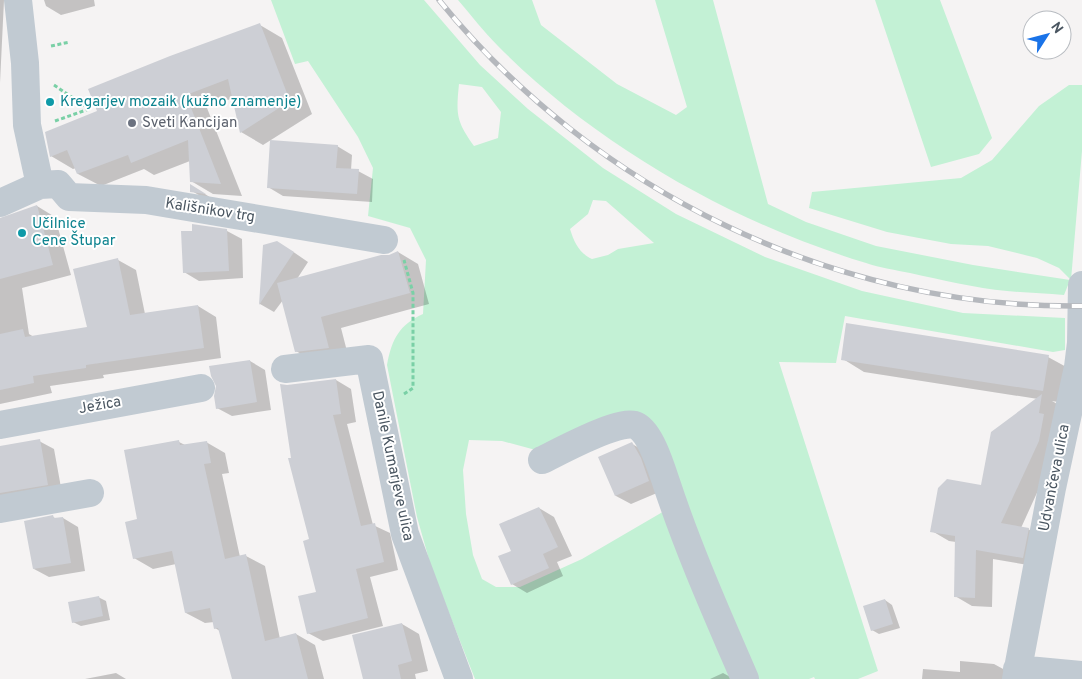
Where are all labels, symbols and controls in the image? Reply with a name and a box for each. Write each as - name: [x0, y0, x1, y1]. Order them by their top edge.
- north arrow: [1022, 10, 1072, 60]
- text: N: [1046, 19, 1066, 37]
- place label: Kregarjev mozaik (kužno znamenje): [60, 93, 302, 112]
- marker: Kregarjev mozaik (kužno znamenje): [44, 96, 56, 108]
- place label: Sveti Kancijan: [142, 114, 237, 133]
- marker: Sveti Kancijan: [126, 117, 138, 129]
- street label: Kališnikov trg: [164, 195, 256, 227]
- place label: Učilnice Cene Štupar: [32, 215, 116, 251]
- marker: Učilnice Cene Štupar: [16, 227, 28, 239]
- street label: Danile Kumarjeve ulica: [367, 389, 417, 543]
- street label: Ježica: [77, 393, 123, 419]
- street label: Udvančeva ulica: [1035, 423, 1075, 533]

